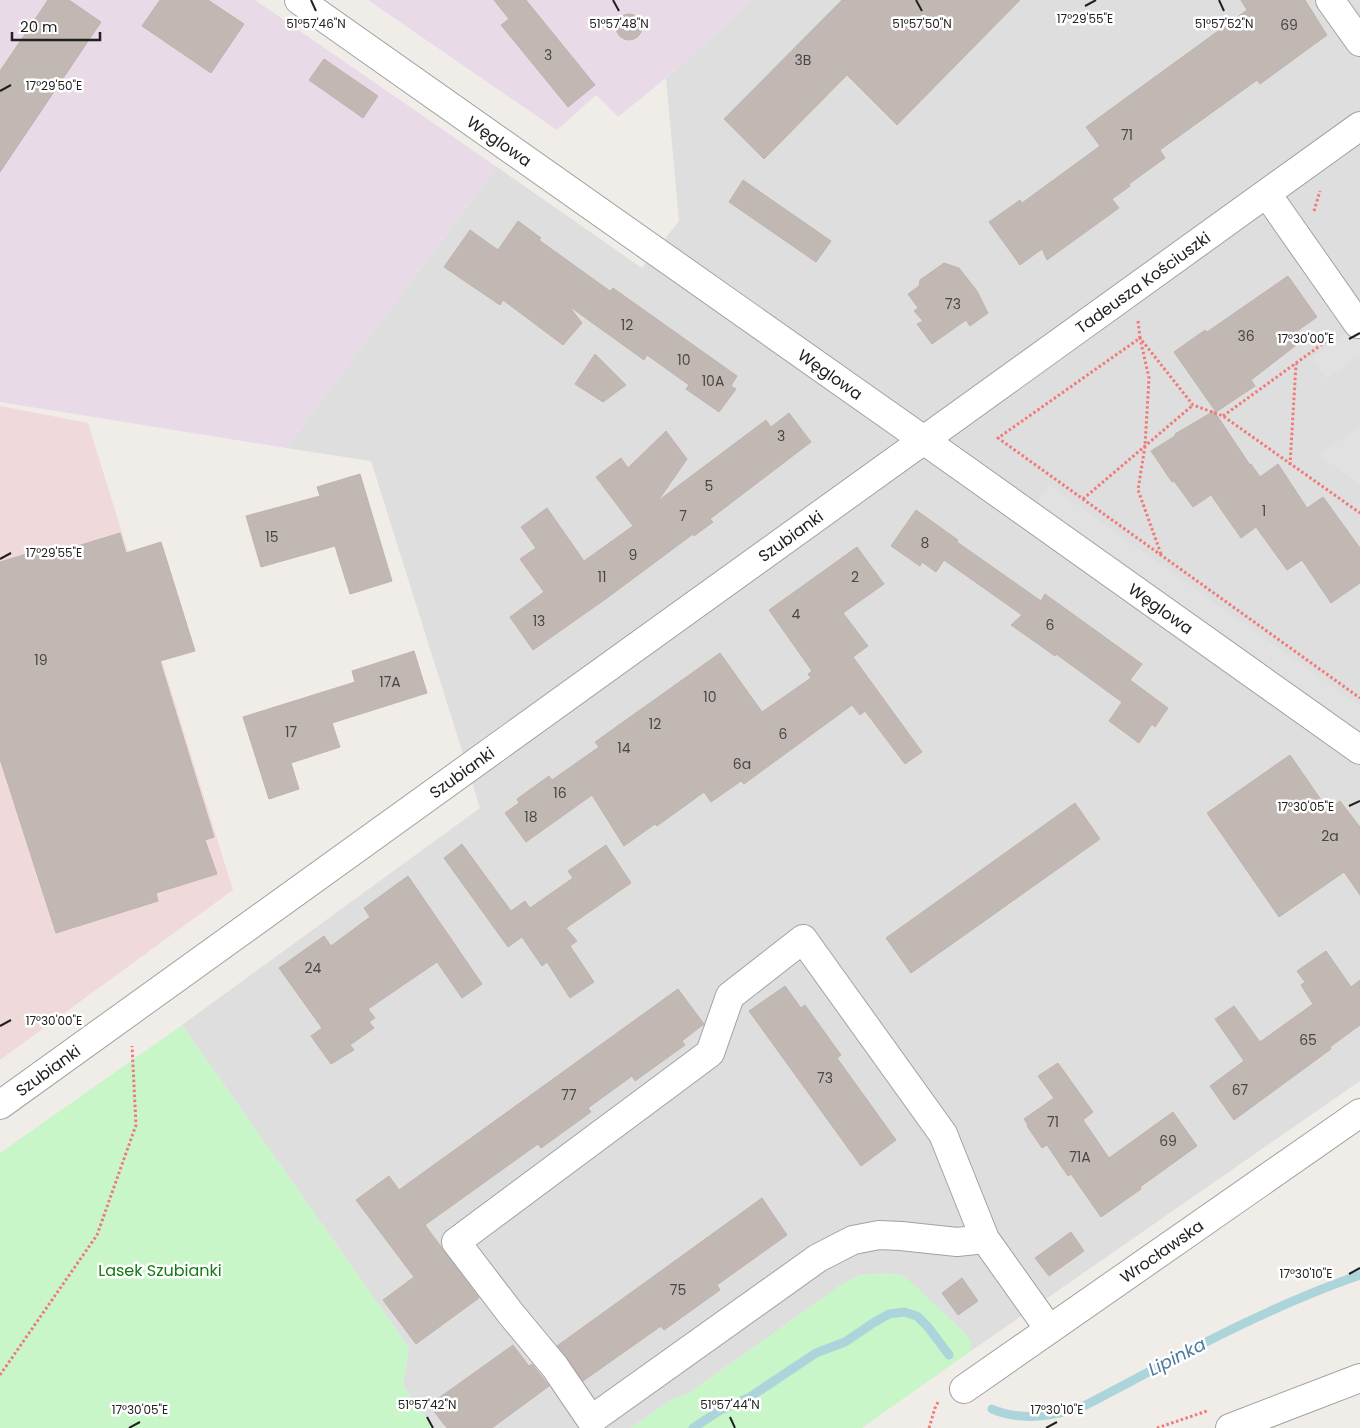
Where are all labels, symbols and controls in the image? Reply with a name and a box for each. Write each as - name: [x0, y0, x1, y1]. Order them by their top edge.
- scale bar: [12, 10, 100, 42]
- text: 17°29'55"E: [1057, 10, 1113, 27]
- text: 51°57'46"N: [286, 15, 346, 32]
- text: 51°57'48"N: [589, 15, 649, 32]
- text: 51°57'50"N: [892, 15, 952, 32]
- text: 51°57'52"N: [1195, 15, 1253, 32]
- house number: 69: [1280, 15, 1298, 35]
- text: 20 m: [20, 16, 58, 37]
- house number: 3: [544, 45, 552, 65]
- house number: 3B: [795, 50, 811, 70]
- text: 17°29'50"E: [26, 77, 82, 94]
- street label: Węglowa: [462, 111, 536, 172]
- house number: 71: [1121, 125, 1133, 145]
- street label: Tadeusza Kościuszki: [1071, 226, 1215, 339]
- house number: 73: [945, 294, 961, 314]
- house number: 12: [621, 315, 633, 335]
- house number: 36: [1237, 326, 1255, 346]
- text: 17°30'00"E: [1278, 330, 1334, 347]
- street label: Węglowa: [793, 344, 867, 406]
- house number: 10: [677, 350, 691, 370]
- house number: 10A: [702, 371, 724, 391]
- house number: 3: [777, 426, 785, 446]
- house number: 5: [705, 476, 713, 496]
- house number: 1: [1262, 501, 1266, 521]
- street label: Szubianki: [754, 505, 828, 568]
- house number: 7: [679, 506, 687, 526]
- house number: 15: [265, 527, 279, 547]
- house number: 8: [921, 533, 930, 553]
- text: 17°29'55"E: [26, 544, 82, 561]
- house number: 9: [629, 545, 637, 565]
- house number: 11: [598, 567, 606, 587]
- house number: 2: [851, 567, 859, 587]
- street label: Węglowa: [1124, 578, 1198, 640]
- house number: 4: [792, 604, 801, 624]
- house number: 13: [533, 611, 545, 631]
- house number: 6: [1046, 615, 1055, 635]
- house number: 19: [34, 650, 48, 670]
- house number: 17A: [379, 672, 401, 692]
- house number: 10: [703, 687, 717, 707]
- house number: 12: [649, 714, 661, 734]
- house number: 17: [285, 722, 297, 742]
- house number: 6: [779, 724, 788, 744]
- house number: 14: [617, 738, 631, 758]
- street label: Szubianki: [425, 742, 499, 804]
- house number: 6a: [733, 754, 751, 774]
- house number: 16: [553, 783, 567, 803]
- text: 17°30'05"E: [1278, 798, 1334, 815]
- house number: 18: [524, 807, 538, 827]
- house number: 2a: [1321, 826, 1339, 846]
- house number: 24: [305, 958, 322, 978]
- text: 17°30'00"E: [26, 1012, 82, 1029]
- house number: 65: [1299, 1030, 1317, 1050]
- street label: Szubianki: [11, 1040, 85, 1102]
- house number: 73: [817, 1068, 833, 1088]
- house number: 67: [1232, 1080, 1249, 1100]
- house number: 77: [561, 1085, 577, 1105]
- house number: 71: [1047, 1112, 1059, 1132]
- house number: 69: [1159, 1131, 1177, 1151]
- house number: 71A: [1069, 1147, 1091, 1167]
- street label: Wrocławska: [1116, 1214, 1208, 1289]
- park label: Lasek Szubianki: [98, 1259, 222, 1282]
- text: 17°30'10"E: [1280, 1265, 1332, 1282]
- house number: 75: [670, 1280, 686, 1300]
- water label: Lipinka: [1144, 1331, 1210, 1382]
- text: 51°57'42"N: [398, 1396, 456, 1413]
- text: 51°57'44"N: [700, 1396, 760, 1413]
- text: 17°30'05"E: [112, 1401, 168, 1418]
- text: 17°30'10"E: [1031, 1401, 1083, 1418]

